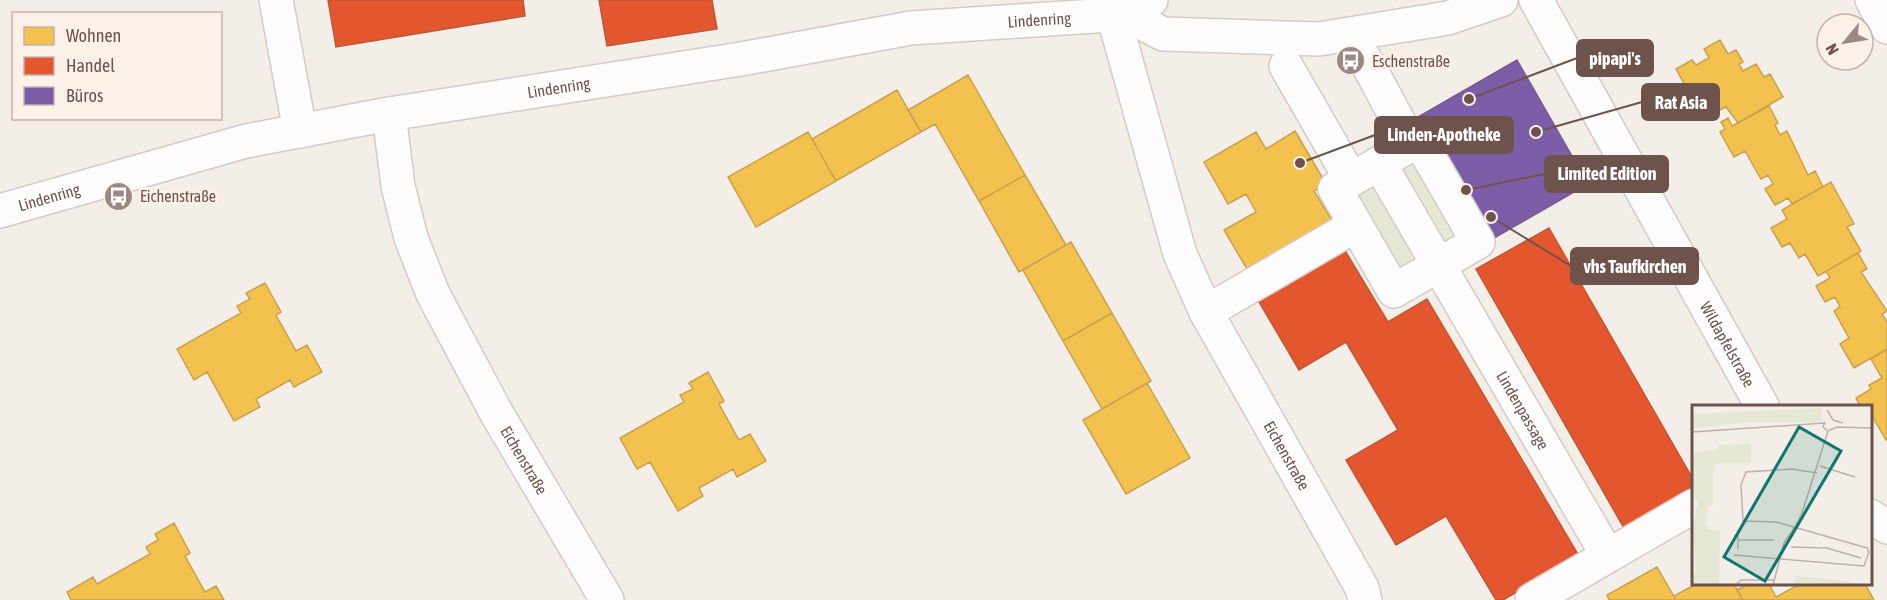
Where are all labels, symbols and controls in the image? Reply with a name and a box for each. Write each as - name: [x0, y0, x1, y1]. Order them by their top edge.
- street label: Lindenring: [1007, 9, 1072, 31]
- legend: [12, 12, 222, 120]
- north arrow: [1815, 12, 1875, 72]
- text: Wohnen: [66, 25, 121, 46]
- callout: pipapi's: [1577, 40, 1653, 76]
- text: N: [1822, 41, 1842, 58]
- bus stop icon: Eschenstraße: [1335, 45, 1367, 77]
- text: pipapi's: [1589, 48, 1641, 69]
- place label: Eschenstraße: [1372, 52, 1450, 70]
- text: Handel: [66, 55, 115, 76]
- street label: Lindenring: [526, 74, 592, 101]
- callout: Rat Asia: [1642, 84, 1719, 120]
- text: Büros: [66, 85, 103, 106]
- text: Rat Asia: [1655, 92, 1707, 113]
- callout: Linden-Apotheke: [1375, 117, 1513, 153]
- text: Linden-Apotheke: [1387, 124, 1501, 145]
- callout: Limited Edition: [1545, 156, 1668, 192]
- text: Limited Edition: [1557, 163, 1657, 184]
- street label: Lindenring: [16, 180, 82, 214]
- bus stop icon: Eichenstraße: [103, 180, 135, 212]
- place label: Eichenstraße: [140, 187, 216, 205]
- callout: vhs Taufkirchen: [1571, 248, 1698, 284]
- text: vhs Taufkirchen: [1583, 256, 1687, 277]
- street label: Wildapfelstraße: [1697, 298, 1759, 390]
- street label: Lindenpassage: [1493, 368, 1553, 453]
- inset map: [1692, 405, 1872, 585]
- street label: Eichenstraße: [1260, 418, 1314, 493]
- street label: Eichenstraße: [497, 423, 551, 498]

